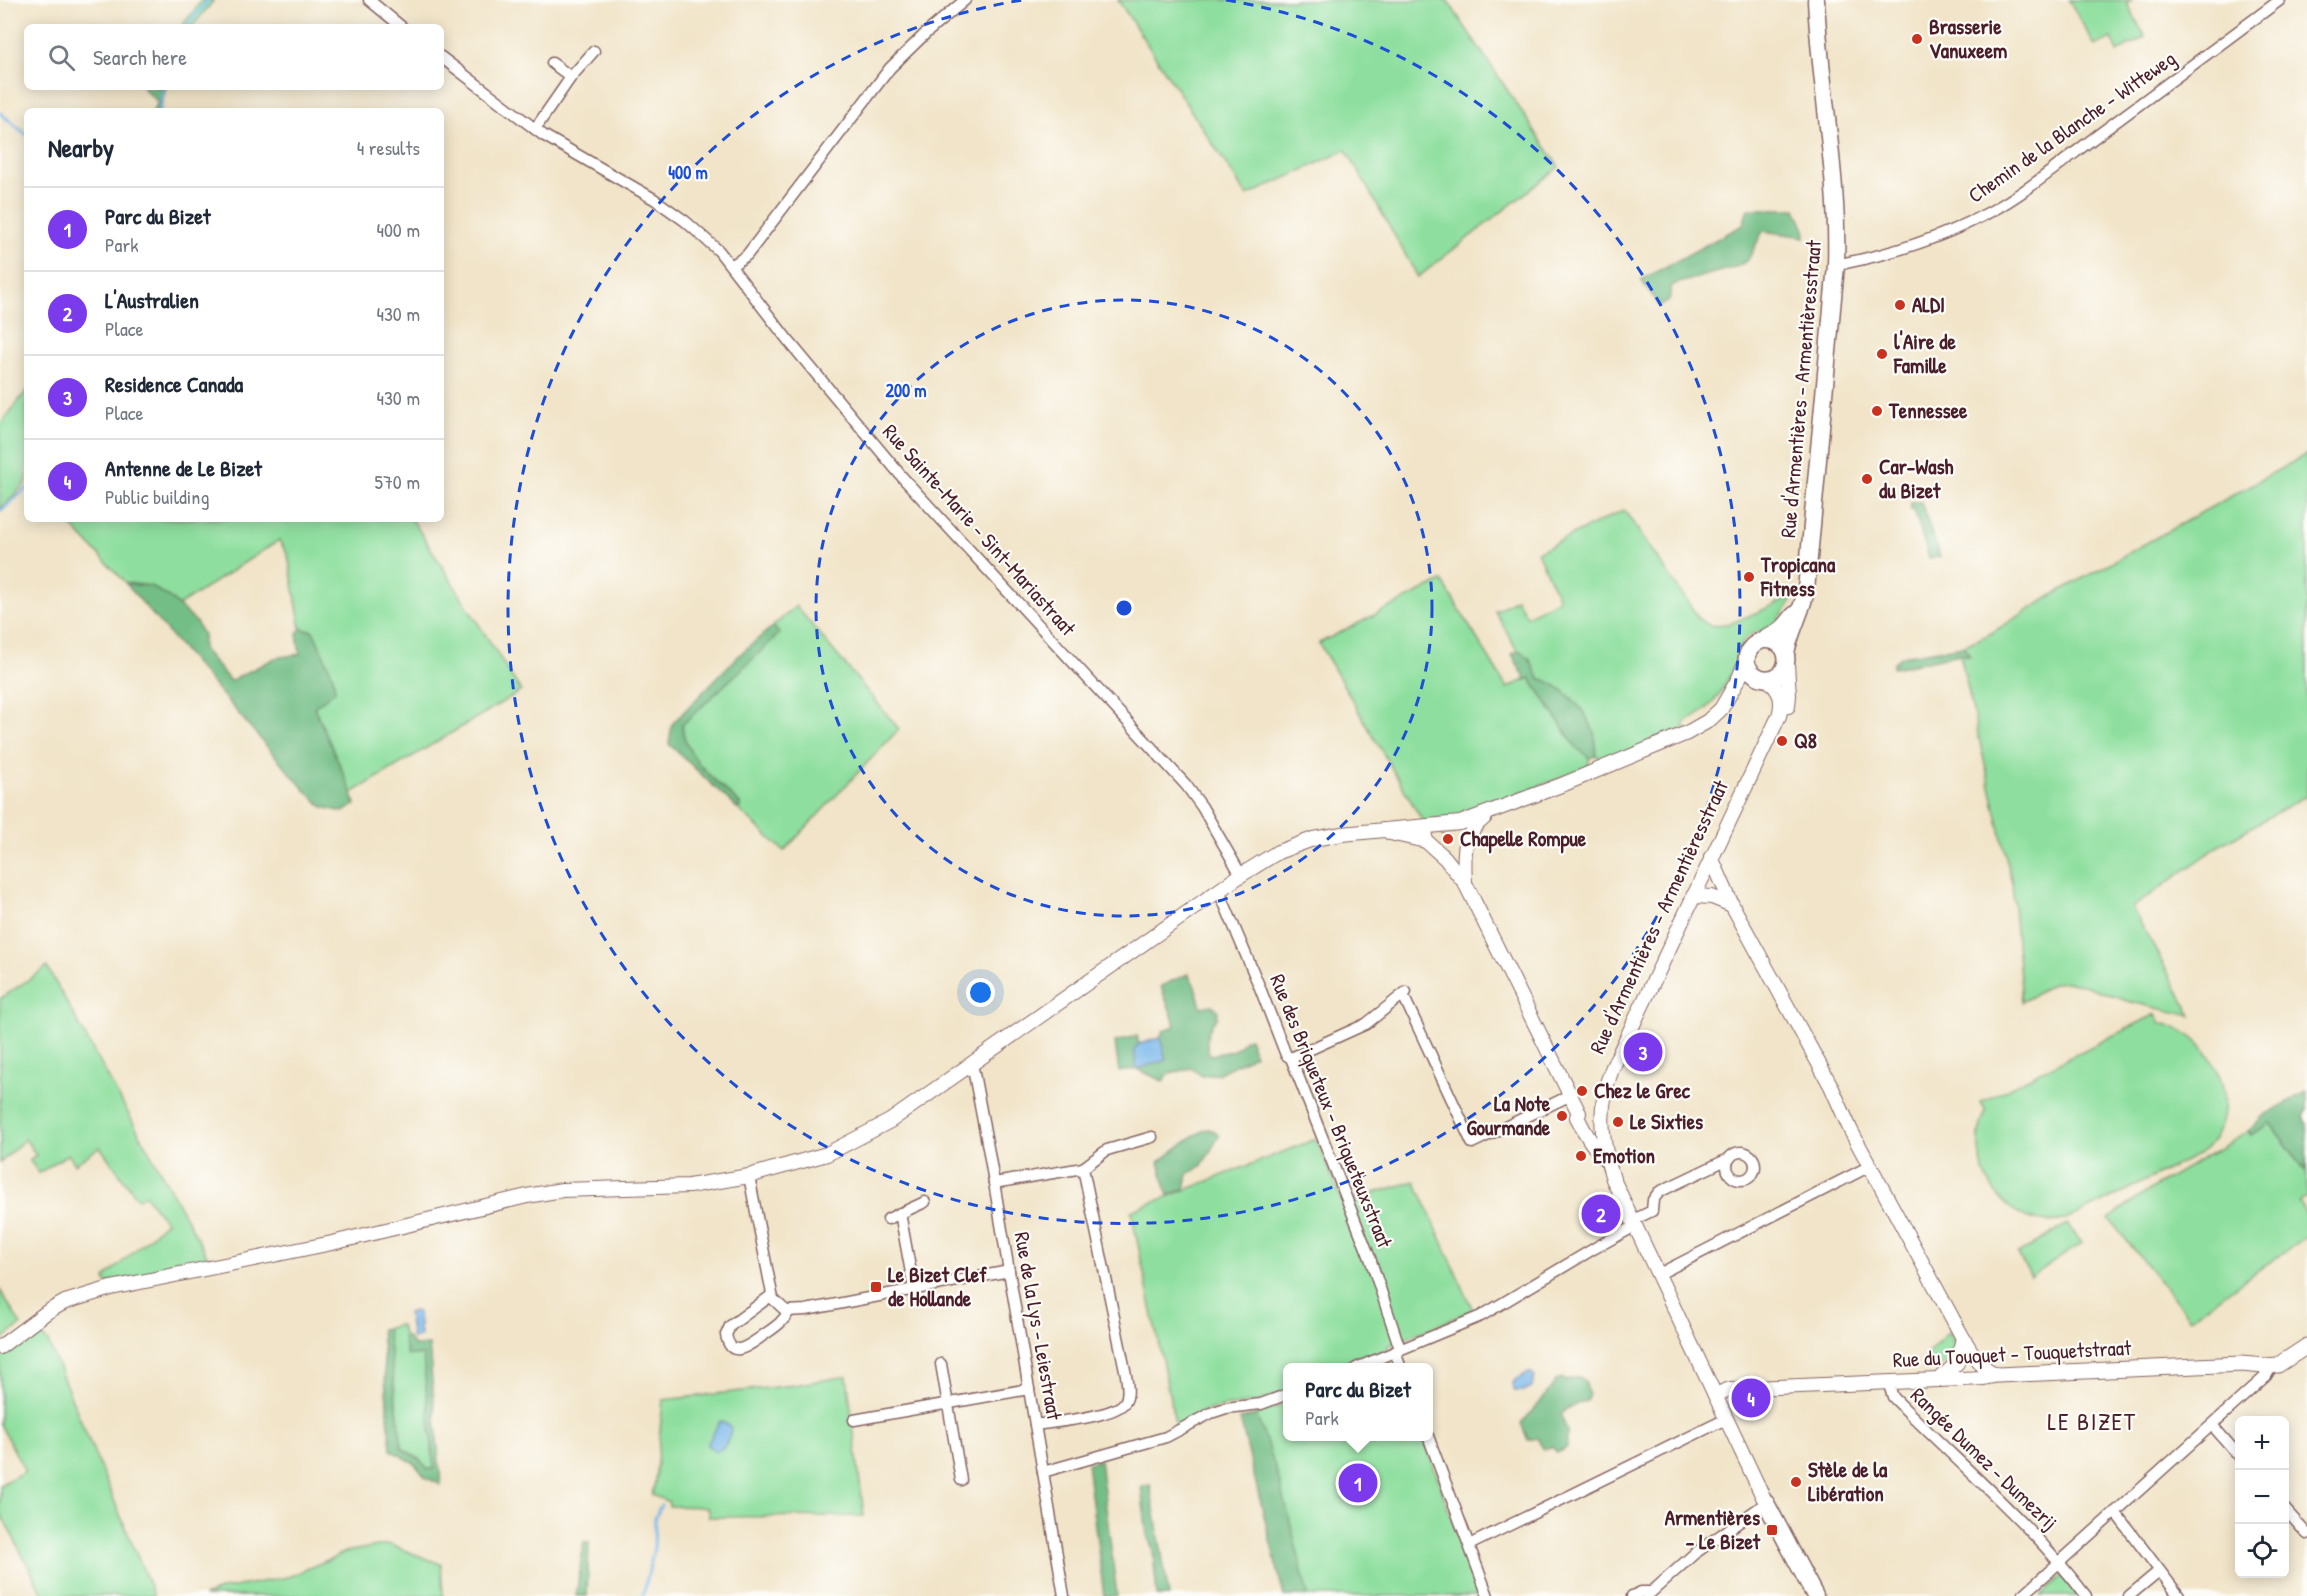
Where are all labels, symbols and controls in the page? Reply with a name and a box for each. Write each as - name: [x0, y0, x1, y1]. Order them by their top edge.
- place label: Brasserie Vanuxeem: [1929, 12, 2007, 65]
- search box: [24, 24, 444, 90]
- marker: Brasserie Vanuxeem: [1910, 32, 1924, 46]
- icon: search: [45, 41, 78, 74]
- text: Search here: [93, 42, 187, 72]
- street label: Chemin de la Blanche - Witteweg: [1962, 44, 2181, 209]
- text: Nearby: [48, 130, 114, 165]
- text: 4 results: [357, 134, 420, 161]
- text: 400 m: [668, 160, 708, 185]
- text: Parc du Bizet: [105, 201, 211, 231]
- text: 1: [64, 216, 71, 243]
- text: 400 m: [376, 216, 420, 243]
- text: Park: [105, 231, 138, 258]
- street label: Rue d'Armentières - Armentièresstraat: [1773, 238, 1828, 539]
- text: L'Australien: [105, 285, 199, 315]
- place label: ALDI: [1912, 290, 1945, 319]
- marker: ALDI: [1893, 298, 1907, 312]
- text: 2: [63, 300, 72, 327]
- text: 430 m: [376, 300, 420, 327]
- text: Place: [105, 315, 144, 342]
- place label: l'Aire de Famille: [1893, 327, 1956, 380]
- marker: l'Aire de Famille: [1875, 347, 1889, 361]
- text: Residence Canada: [105, 369, 243, 399]
- text: 200 m: [886, 378, 926, 403]
- text: 3: [63, 384, 72, 411]
- text: 430 m: [376, 384, 420, 411]
- place label: Tennessee: [1888, 396, 1968, 425]
- text: Place: [105, 399, 144, 426]
- marker: Tennessee: [1870, 404, 1884, 418]
- street label: Rue Sainte-Marie - Sint-Mariastraat: [876, 418, 1083, 642]
- place label: Car-Wash du Bizet: [1879, 452, 1954, 505]
- text: Antenne de Le Bizet: [105, 453, 262, 483]
- text: 4: [64, 468, 71, 495]
- text: 570 m: [374, 468, 420, 495]
- marker: Car-Wash du Bizet: [1860, 472, 1874, 486]
- text: Public building: [105, 483, 209, 510]
- place label: Tropicana Fitness: [1760, 550, 1836, 603]
- marker: Tropicana Fitness: [1742, 570, 1756, 584]
- centre of rings: [1114, 598, 1134, 618]
- place label: Q8: [1794, 726, 1817, 755]
- marker: Q8: [1775, 734, 1789, 748]
- street label: Rue d'Armentières - Armentièresstraat: [1582, 775, 1735, 1058]
- place label: Chapelle Rompue: [1460, 824, 1587, 854]
- marker: Chapelle Rompue: [1441, 832, 1455, 846]
- street label: Rue des Briqueteux - Briqueteuxstraat: [1263, 970, 1400, 1253]
- your location: [966, 978, 995, 1007]
- pin: 3: [1624, 1030, 1662, 1074]
- place label: Chez le Grec: [1594, 1076, 1691, 1105]
- marker: Chez le Grec: [1575, 1084, 1589, 1098]
- place label: La Note Gourmande: [1466, 1089, 1551, 1142]
- place label: Le Sixties: [1630, 1107, 1703, 1136]
- marker: La Note Gourmande: [1555, 1109, 1569, 1123]
- marker: Le Sixties: [1611, 1115, 1625, 1129]
- place label: Emotion: [1593, 1141, 1655, 1170]
- marker: Emotion: [1574, 1149, 1588, 1163]
- pin: 2: [1582, 1192, 1620, 1236]
- street label: Rue de la Lys - Leiestraat: [1008, 1230, 1069, 1423]
- place label: Le Bizet Clef de Hollande: [888, 1260, 987, 1313]
- marker: Le Bizet Clef de Hollande: [869, 1280, 883, 1294]
- street label: Rue du Touquet - Touquetstraat: [1892, 1333, 2133, 1374]
- popup: [1283, 1363, 1433, 1441]
- text: Parc du Bizet: [1305, 1374, 1411, 1404]
- pin: 4: [1732, 1376, 1770, 1420]
- street label: Rangée Dumez - Dumezrij: [1904, 1381, 2064, 1536]
- text: Park: [1305, 1404, 1339, 1431]
- district label: LE BIZET: [2048, 1405, 2136, 1437]
- map controls: [2235, 1416, 2289, 1578]
- button: +: [2235, 1416, 2289, 1470]
- place label: Stèle de la Libération: [1808, 1455, 1888, 1508]
- pin: 1: [1338, 1460, 1378, 1506]
- button: −: [2235, 1470, 2289, 1524]
- marker: Stèle de la Libération: [1789, 1475, 1803, 1489]
- place label: Armentières – Le Bizet: [1665, 1503, 1761, 1556]
- marker: Armentières – Le Bizet: [1765, 1523, 1779, 1537]
- button: locate: [2235, 1524, 2289, 1578]

